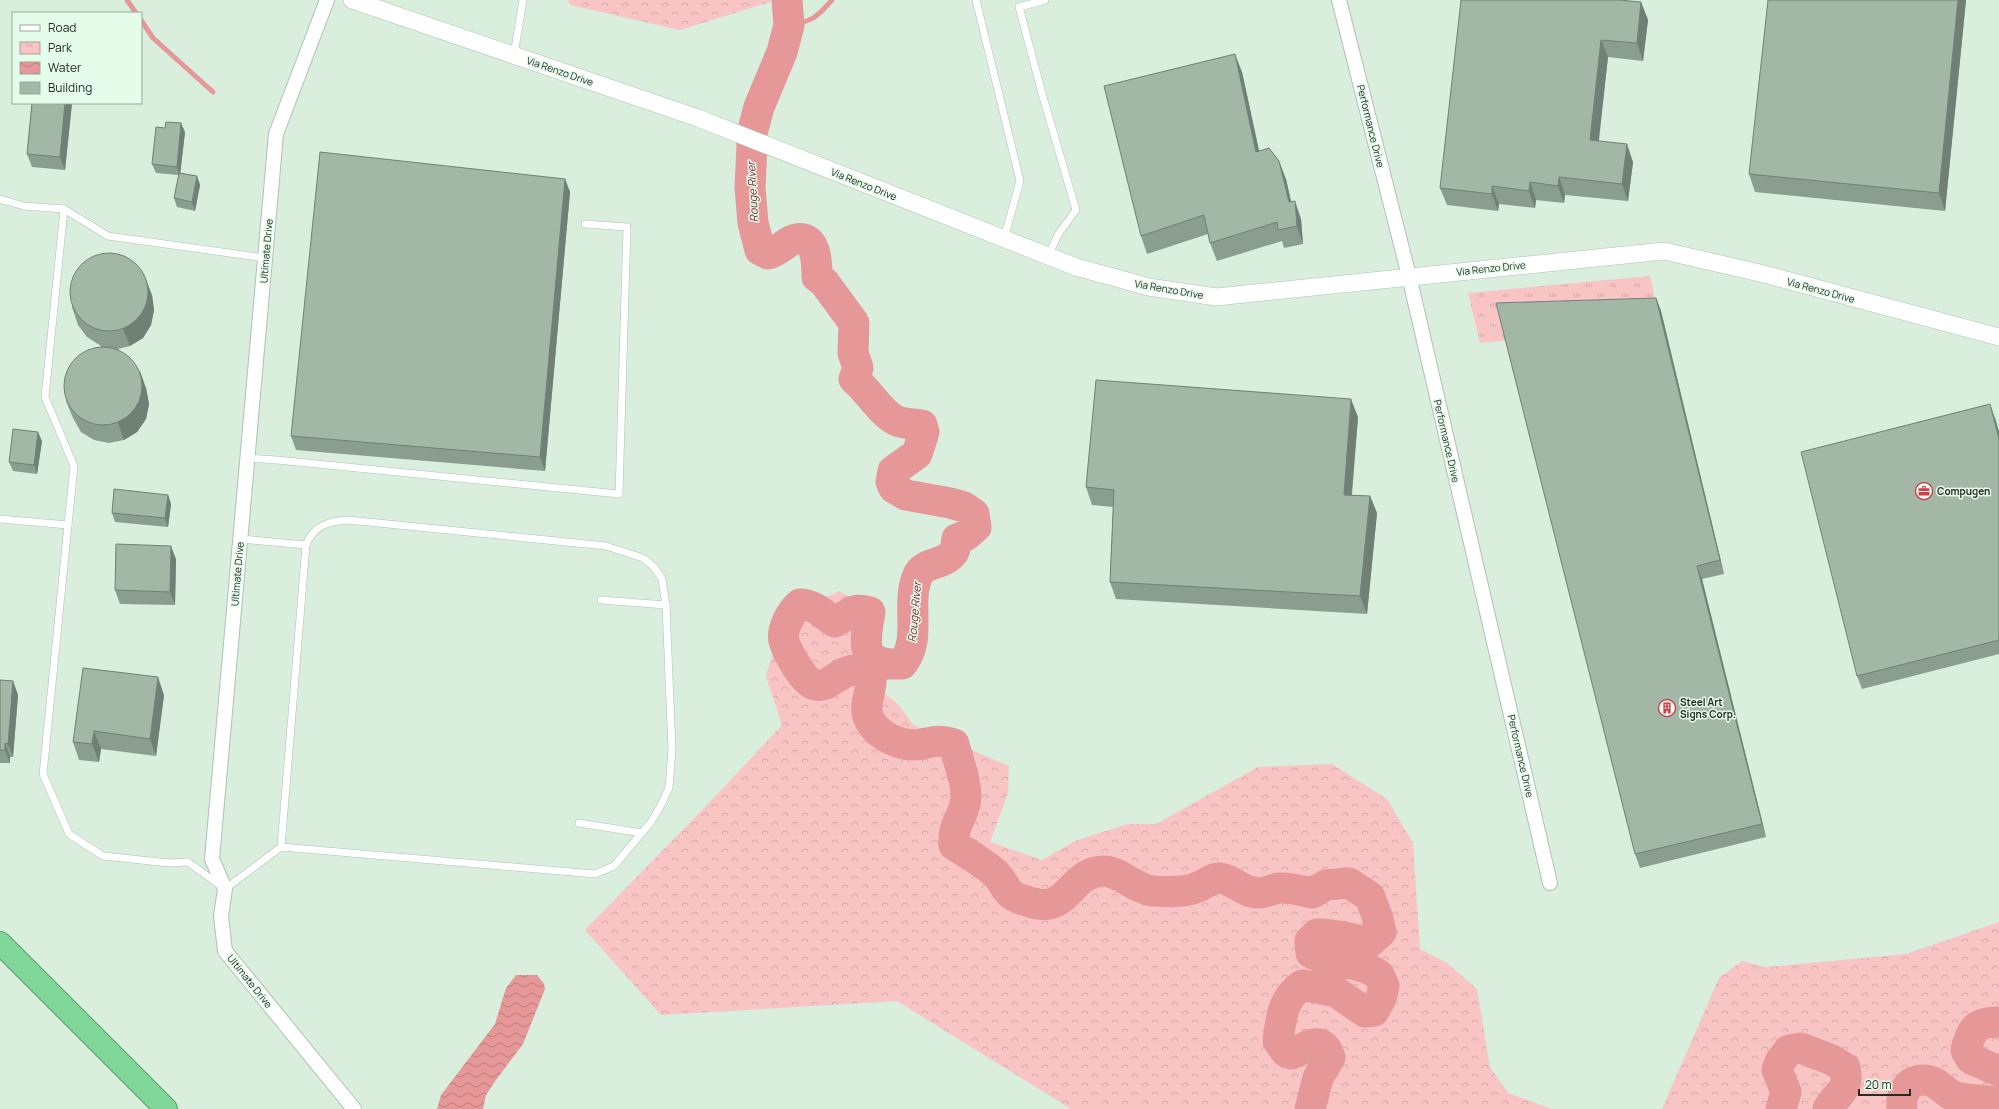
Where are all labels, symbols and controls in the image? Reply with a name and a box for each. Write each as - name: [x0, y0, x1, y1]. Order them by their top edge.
- legend: [12, 12, 142, 104]
- text: Road: [48, 19, 76, 36]
- text: Park: [48, 39, 73, 56]
- street label: Via Renzo Drive: [525, 53, 595, 89]
- text: Water: [48, 59, 82, 76]
- text: Building: [48, 79, 92, 96]
- street label: Performance Drive: [1354, 83, 1388, 169]
- water label: Rouge River: [743, 159, 761, 223]
- street label: Via Renzo Drive: [829, 164, 899, 204]
- street label: Ultimate Drive: [256, 218, 276, 284]
- street label: Via Renzo Drive: [1456, 257, 1527, 279]
- street label: Via Renzo Drive: [1785, 274, 1857, 306]
- street label: Via Renzo Drive: [1133, 276, 1205, 302]
- street label: Performance Drive: [1431, 398, 1463, 484]
- office icon: Compugen: [1914, 481, 1934, 501]
- place label: Compugen: [1937, 484, 1990, 498]
- street label: Ultimate Drive: [227, 541, 247, 607]
- water label: Rouge River: [904, 579, 924, 643]
- place label: Steel Art Signs Corp.: [1680, 695, 1736, 721]
- building icon: Steel Art Signs Corp.: [1657, 698, 1677, 718]
- street label: Performance Drive: [1505, 713, 1537, 799]
- street label: Ultimate Drive: [224, 951, 276, 1011]
- scale bar: [1859, 1071, 1910, 1097]
- text: 20 m: [1865, 1076, 1892, 1093]

